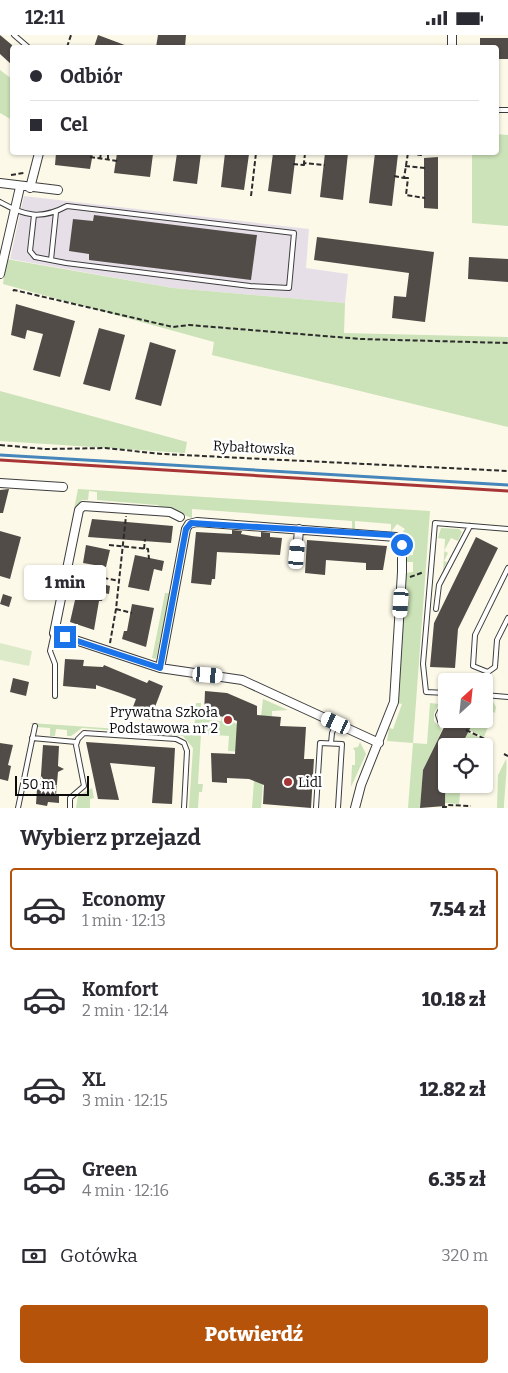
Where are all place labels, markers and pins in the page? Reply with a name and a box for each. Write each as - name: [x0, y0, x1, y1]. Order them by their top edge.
- place label: Prywatna Szkoła Podstawowa nr 2: [109, 704, 218, 737]
- marker: Prywatna Szkoła Podstawowa nr 2: [222, 714, 234, 726]
- place label: Lidl: [298, 774, 322, 791]
- marker: Lidl: [282, 776, 294, 788]

